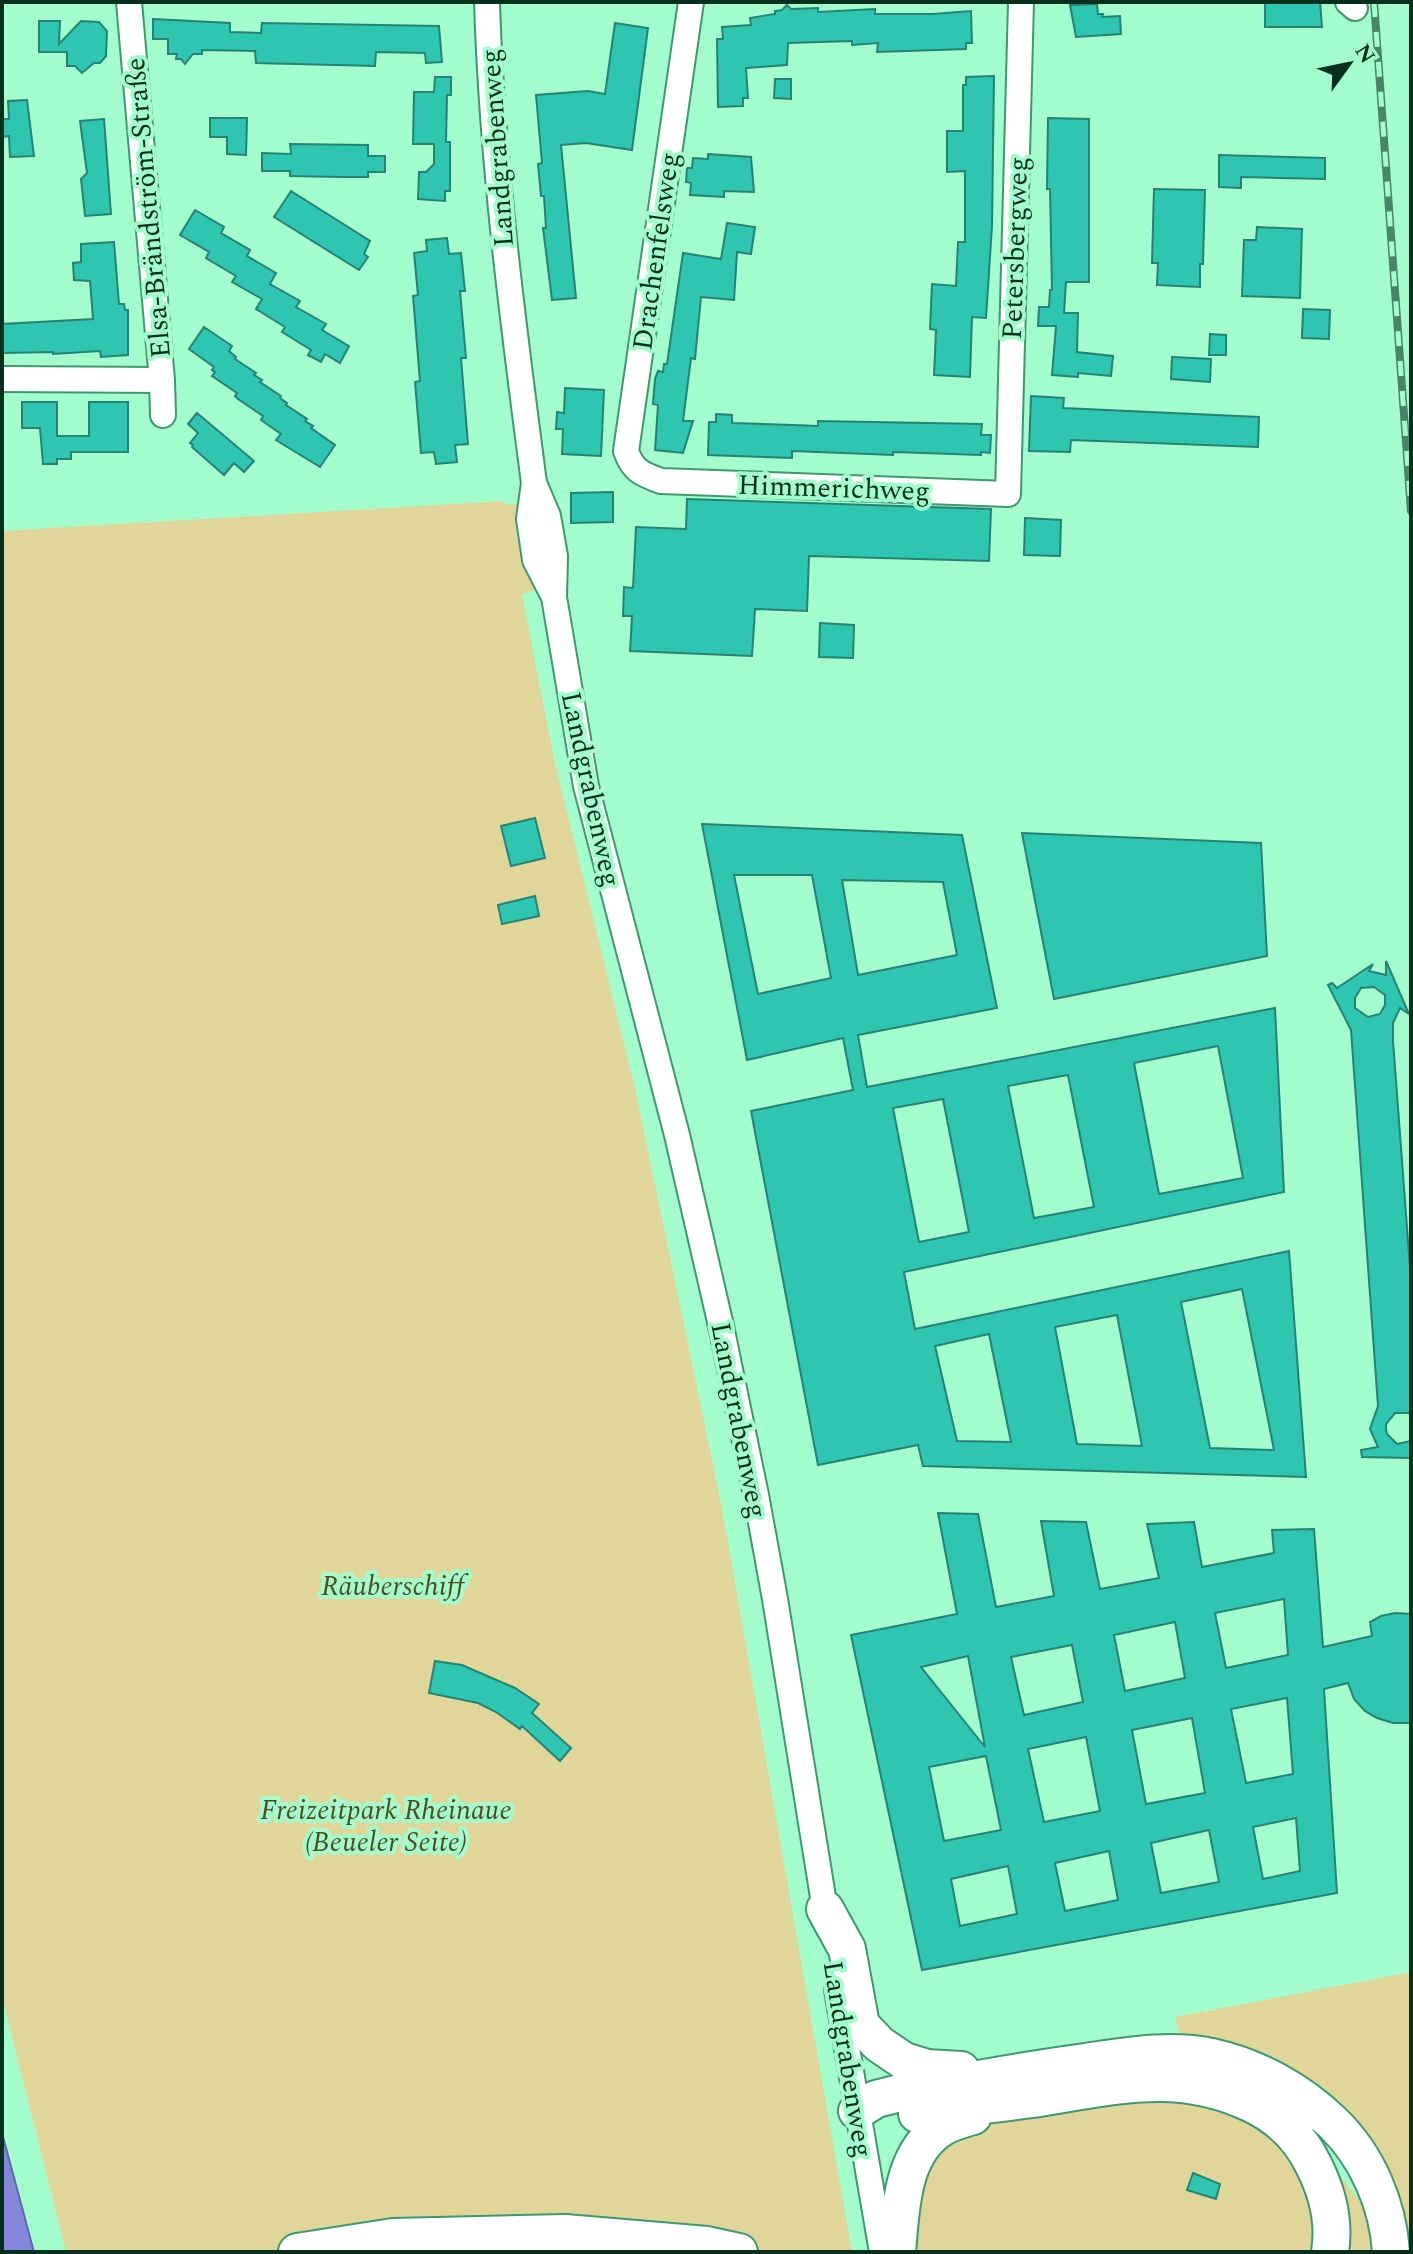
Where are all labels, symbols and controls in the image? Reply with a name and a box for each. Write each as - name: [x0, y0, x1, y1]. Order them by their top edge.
- north arrow: [1309, 24, 1389, 104]
- text: N: [1346, 37, 1383, 70]
- street label: Landgrabenweg: [469, 47, 526, 248]
- street label: Elsa-Brändström-Straße: [114, 56, 183, 360]
- street label: Drachenfelsweg: [621, 149, 692, 353]
- street label: Petersbergweg: [991, 156, 1040, 340]
- street label: Himmerichweg: [737, 464, 931, 513]
- street label: Landgrabenweg: [549, 688, 632, 891]
- street label: Landgrabenweg: [698, 1319, 779, 1522]
- park label: Räuberschiff: [321, 1565, 469, 1608]
- park label: Freizeitpark Rheinaue (Beueler Seite): [260, 1789, 512, 1864]
- street label: Landgrabenweg: [811, 1958, 884, 2161]

